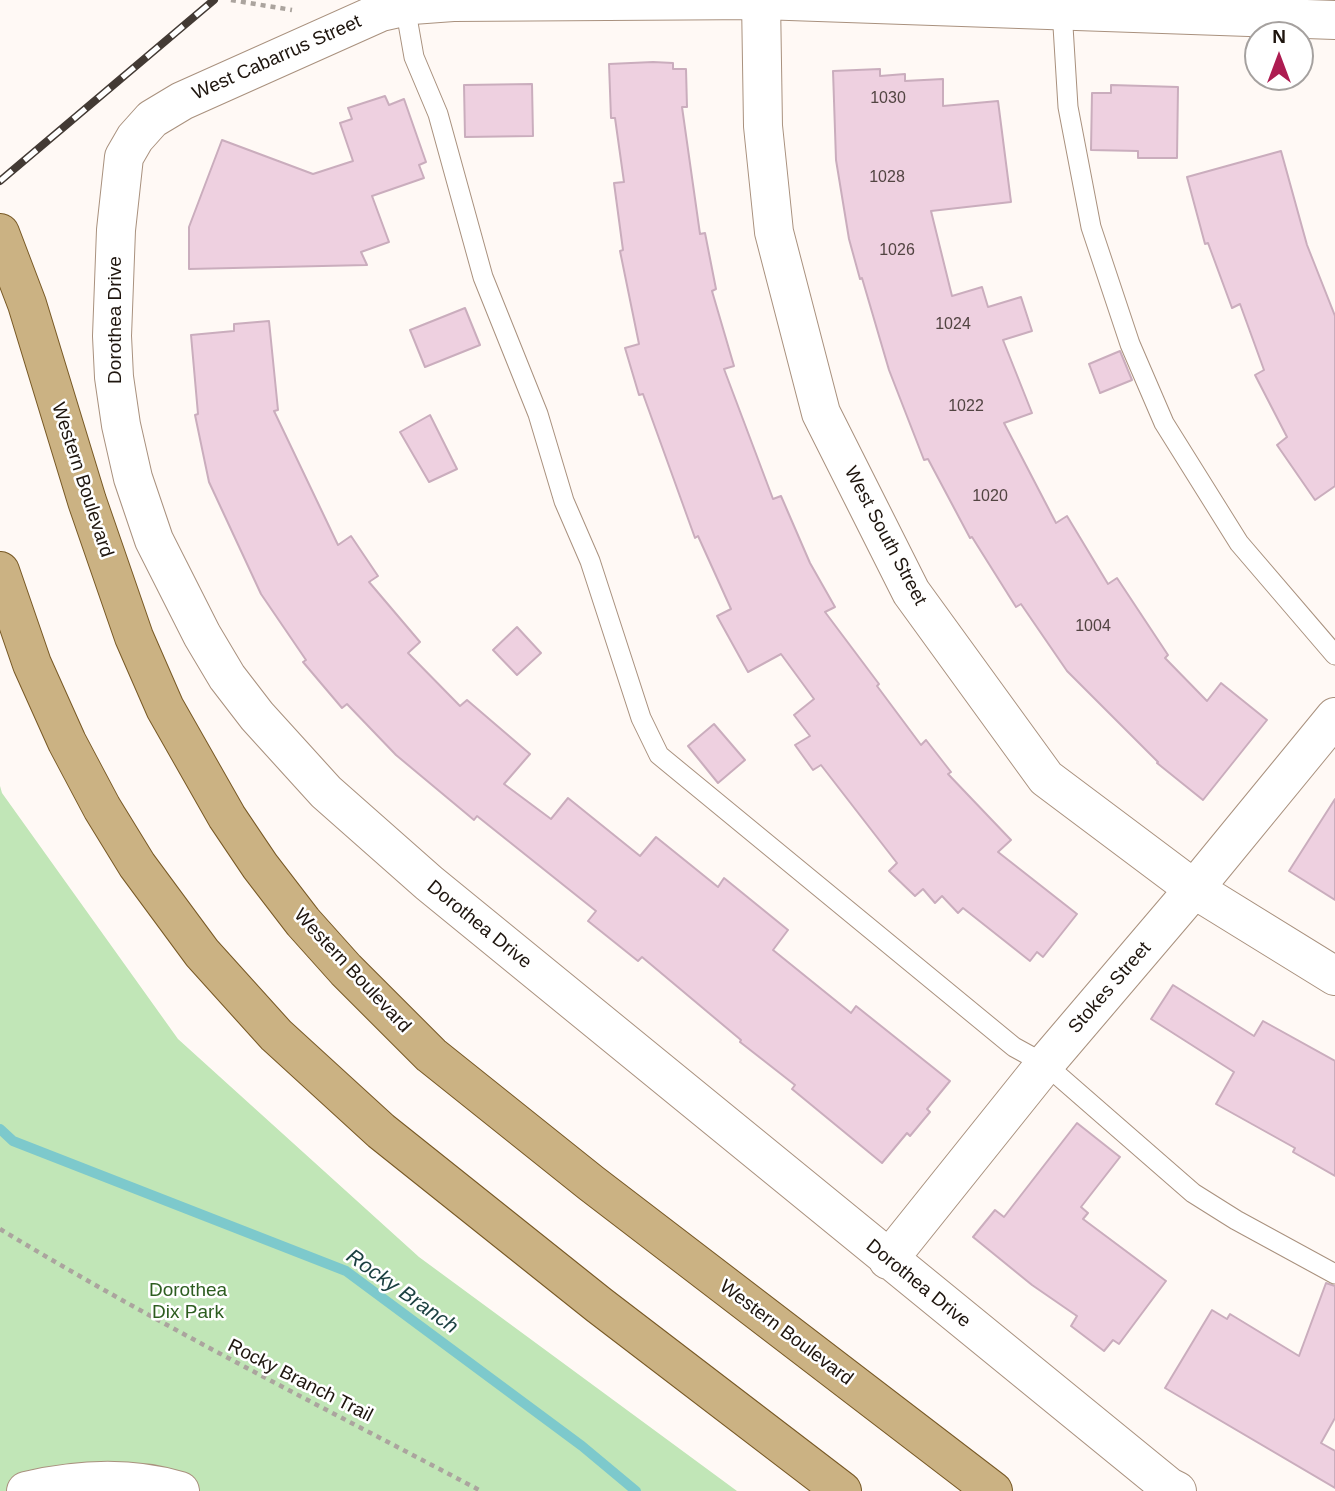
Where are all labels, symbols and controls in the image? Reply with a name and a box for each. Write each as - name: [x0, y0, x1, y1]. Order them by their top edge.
- street label: West Cabarrus Street: [189, 11, 365, 105]
- north arrow: [1244, 21, 1314, 91]
- text: N: [1272, 26, 1286, 47]
- house number: 1030: [870, 89, 906, 109]
- house number: 1028: [869, 168, 905, 188]
- house number: 1026: [879, 241, 915, 261]
- street label: Dorothea Drive: [105, 256, 127, 384]
- house number: 1024: [935, 315, 971, 335]
- house number: 1022: [948, 397, 984, 417]
- street label: Western Boulevard: [46, 400, 118, 560]
- street label: West South Street: [839, 463, 931, 609]
- house number: 1020: [972, 487, 1008, 507]
- house number: 1004: [1075, 617, 1111, 637]
- street label: Dorothea Drive: [422, 876, 536, 974]
- street label: Western Boulevard: [289, 904, 415, 1038]
- street label: Stokes Street: [1064, 937, 1156, 1039]
- street label: Dorothea Drive: [861, 1235, 975, 1333]
- water label: Rocky Branch: [341, 1244, 463, 1340]
- street label: Western Boulevard: [715, 1275, 857, 1391]
- park label: Dorothea Dix Park: [149, 1280, 227, 1324]
- street label: Rocky Branch Trail: [224, 1335, 376, 1427]

